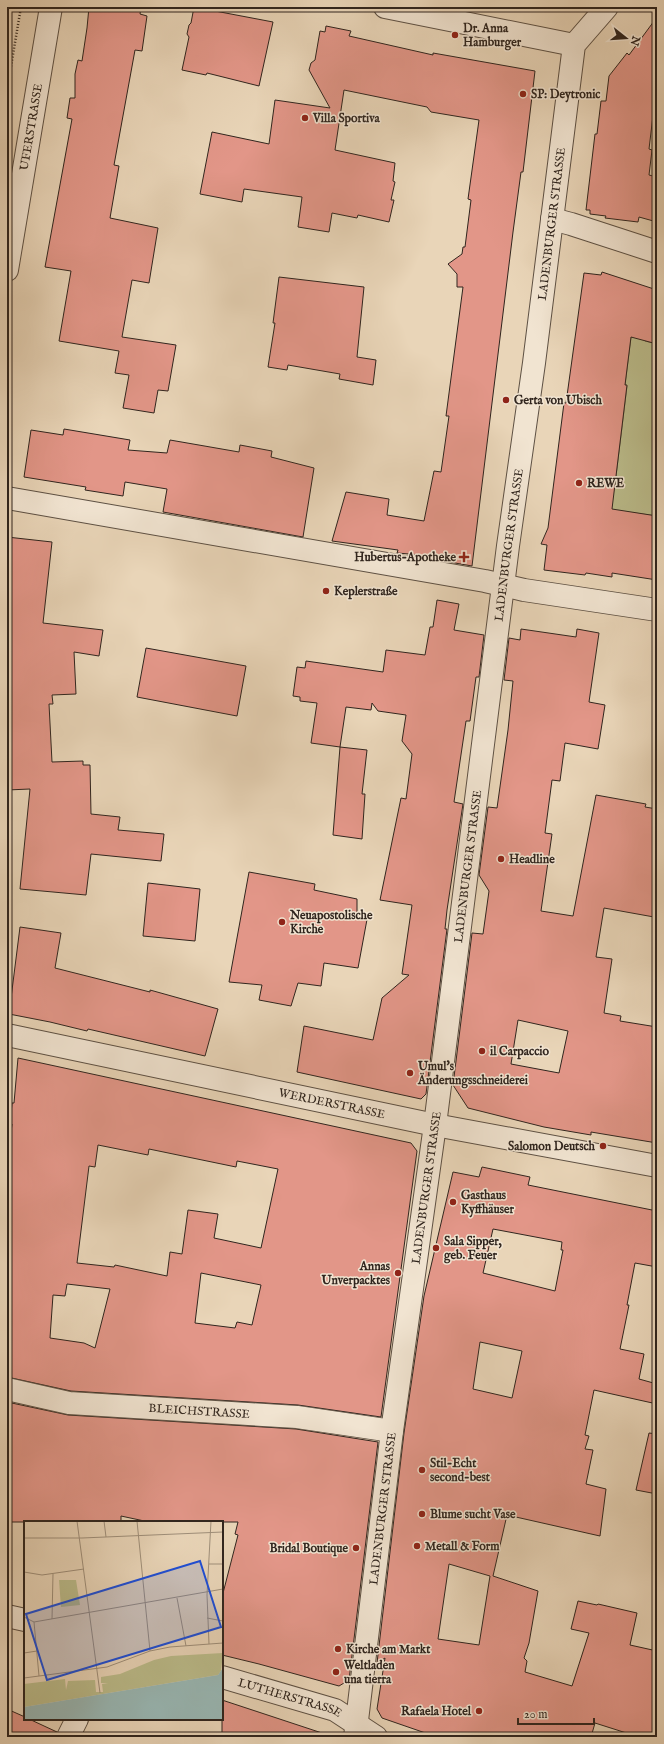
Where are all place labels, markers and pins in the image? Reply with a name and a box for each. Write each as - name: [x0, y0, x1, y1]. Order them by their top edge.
- place label: Dr. Anna Hamburger: [463, 21, 522, 51]
- marker: Dr. Anna Hamburger: [450, 30, 460, 40]
- place label: SP: Deytronic: [531, 87, 601, 103]
- marker: SP: Deytronic: [518, 89, 528, 99]
- place label: Villa Sportiva: [312, 111, 380, 127]
- marker: Villa Sportiva: [300, 113, 310, 123]
- place label: Gerta von Ubisch: [514, 393, 602, 408]
- marker: Gerta von Ubisch: [501, 395, 511, 405]
- place label: REWE: [587, 476, 625, 491]
- marker: REWE: [574, 478, 584, 488]
- place label: Hubertus-Apotheke: [354, 550, 456, 566]
- marker: Hubertus-Apotheke: [459, 552, 469, 562]
- place label: Keplerstraße: [334, 584, 398, 600]
- marker: Keplerstraße: [321, 586, 331, 596]
- place label: Headline: [509, 852, 555, 867]
- marker: Headline: [496, 854, 506, 864]
- place label: Neuapostolische Kirche: [289, 908, 373, 937]
- marker: Neuapostolische Kirche: [277, 917, 287, 927]
- place label: il Carpaccio: [490, 1044, 549, 1060]
- marker: il Carpaccio: [477, 1046, 487, 1056]
- place label: Umul's Änderungsschneiderei: [417, 1059, 529, 1089]
- marker: Umul's Änderungsschneiderei: [405, 1068, 415, 1078]
- place label: Salomon Deutsch: [508, 1139, 596, 1154]
- marker: Salomon Deutsch: [598, 1141, 608, 1151]
- place label: Gasthaus Kyffhäuser: [461, 1188, 514, 1218]
- marker: Gasthaus Kyffhäuser: [448, 1197, 458, 1207]
- place label: Sala Sipper, geb. Feuer: [444, 1234, 503, 1264]
- marker: Sala Sipper, geb. Feuer: [431, 1243, 441, 1253]
- place label: Annas Unverpacktes: [321, 1259, 391, 1289]
- marker: Annas Unverpacktes: [393, 1268, 403, 1278]
- place label: Stil-Echt second-best: [430, 1456, 491, 1485]
- marker: Stil-Echt second-best: [417, 1465, 427, 1475]
- place label: Blume sucht Vase: [430, 1507, 516, 1522]
- marker: Blume sucht Vase: [417, 1509, 427, 1519]
- place label: Metall & Form: [425, 1539, 500, 1554]
- place label: Bridal Boutique: [269, 1541, 348, 1557]
- marker: Metall & Form: [412, 1541, 422, 1551]
- marker: Bridal Boutique: [351, 1543, 361, 1553]
- place label: Kirche am Markt: [346, 1642, 431, 1657]
- marker: Kirche am Markt: [333, 1644, 343, 1654]
- place label: Weltladen una tierra: [343, 1658, 395, 1687]
- marker: Weltladen una tierra: [331, 1667, 341, 1677]
- place label: Rafaela Hotel: [401, 1704, 472, 1719]
- marker: Rafaela Hotel: [474, 1706, 484, 1716]

